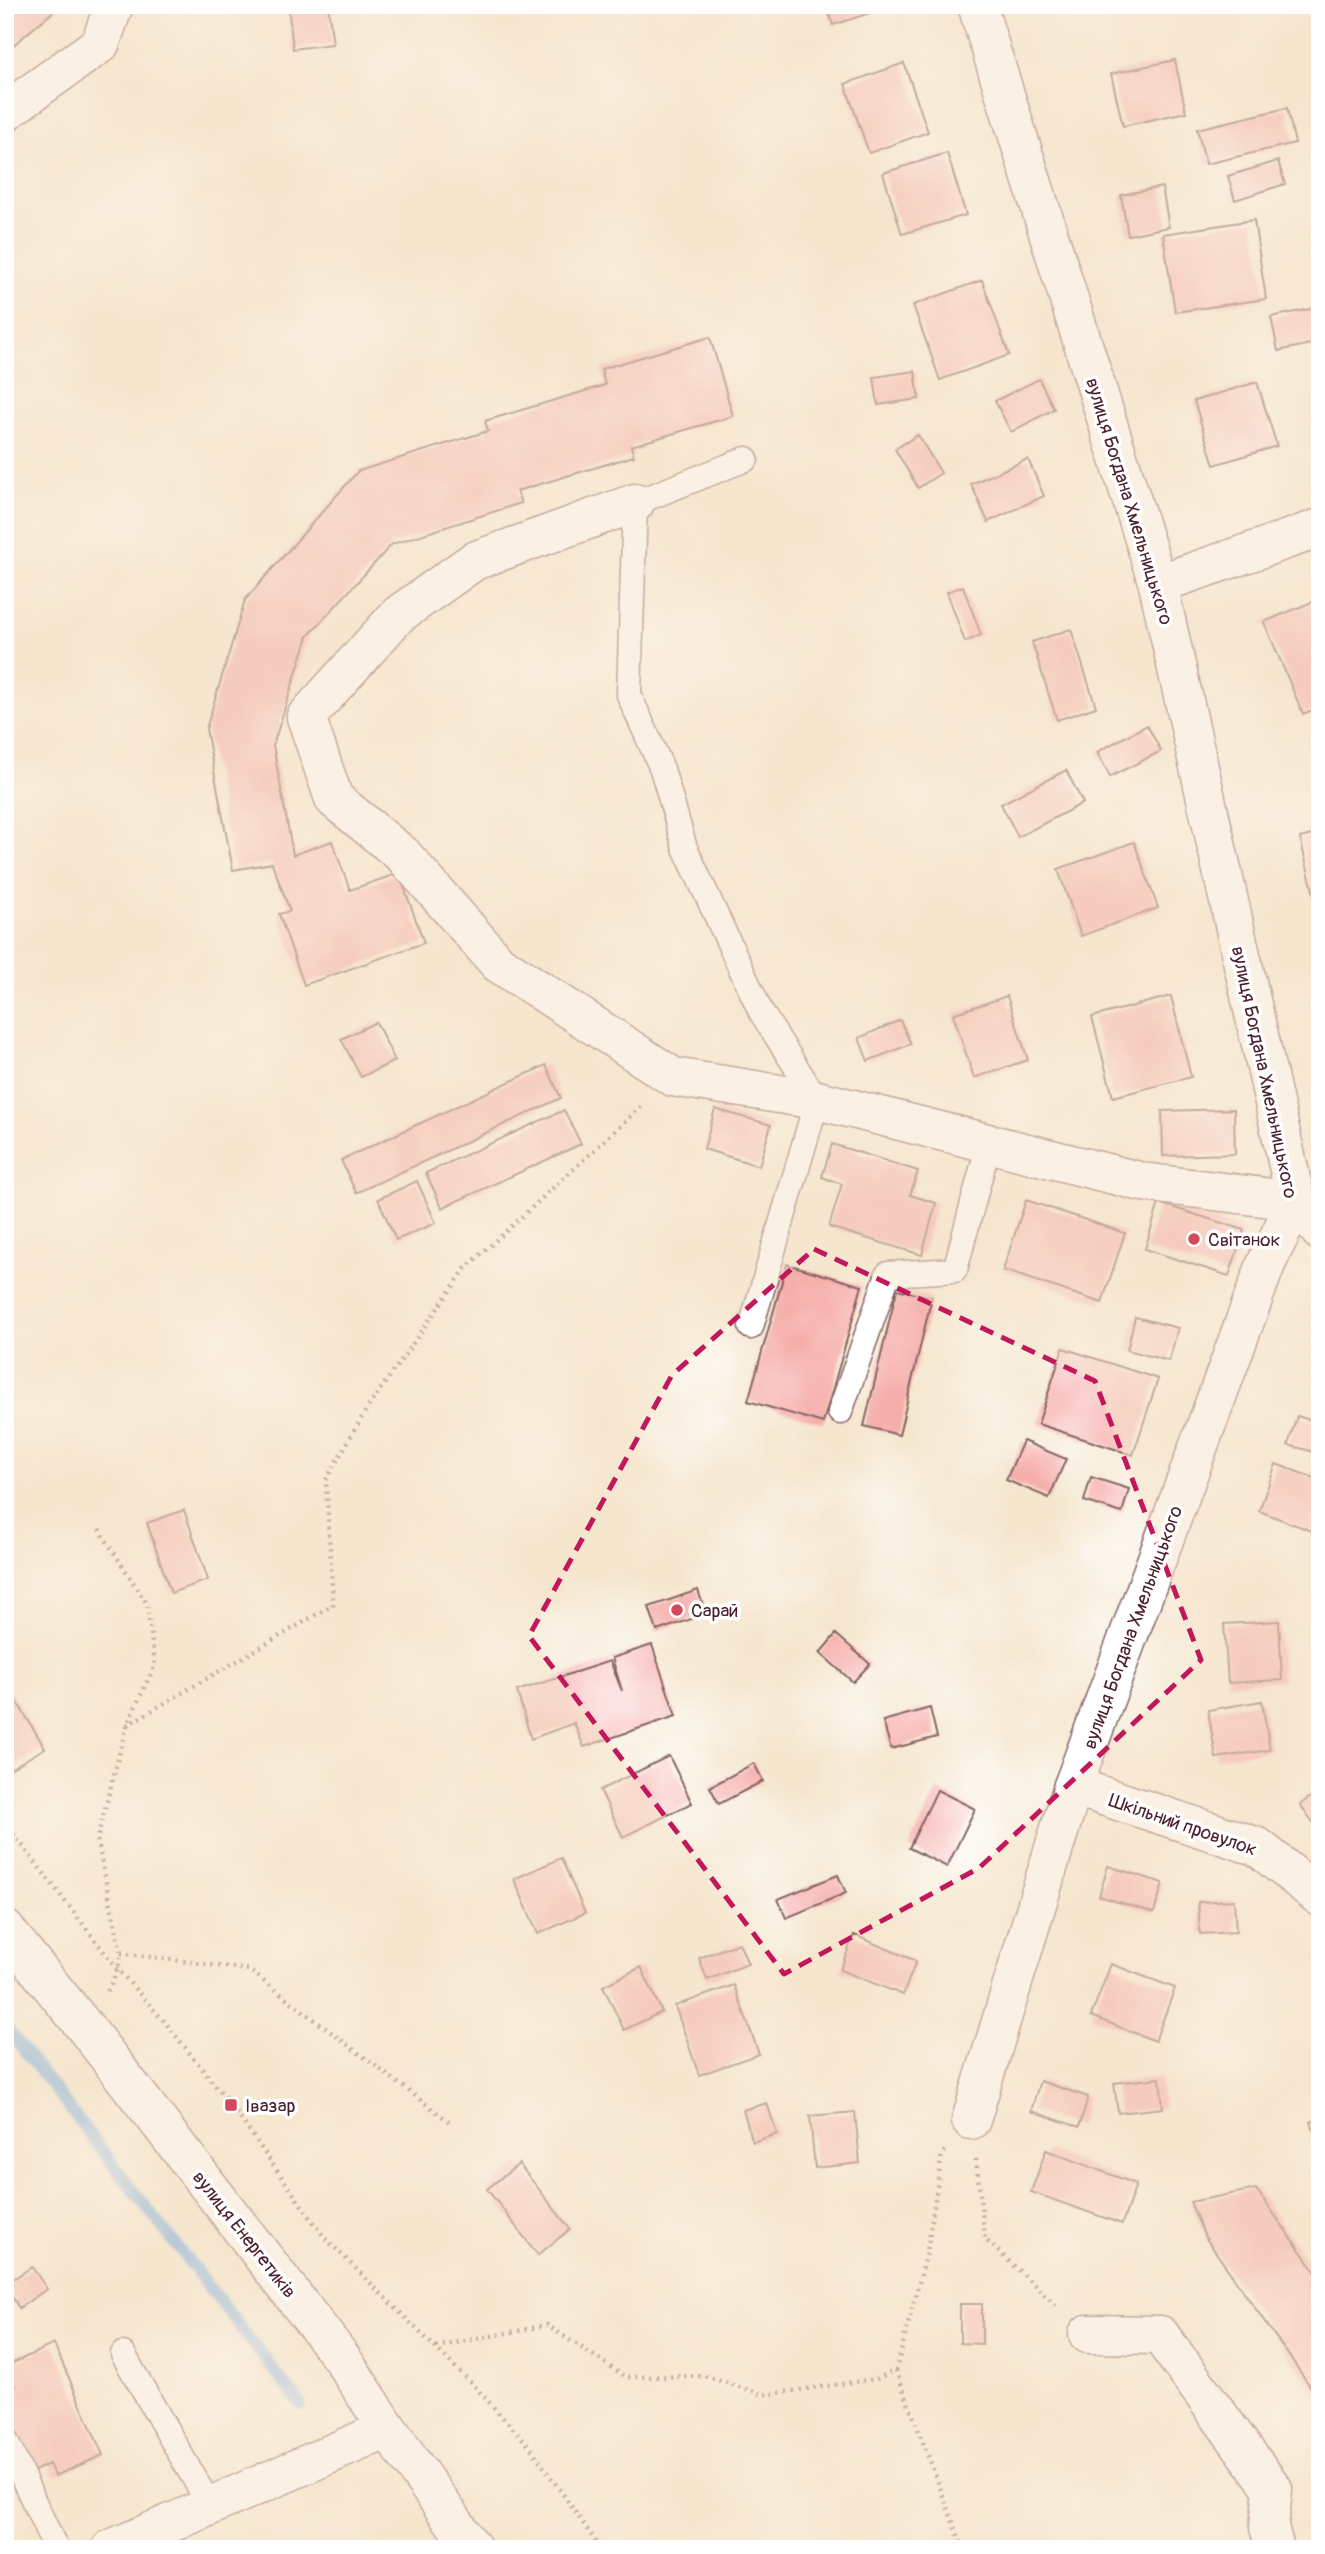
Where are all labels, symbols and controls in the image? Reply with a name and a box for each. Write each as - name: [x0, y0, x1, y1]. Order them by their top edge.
- street label: вулиця Богдана Хмельницького: [1080, 375, 1178, 628]
- street label: вулиця Богдана Хмельницького: [1226, 944, 1302, 1200]
- place label: Світанок: [1208, 1228, 1280, 1252]
- marker: Світанок: [1186, 1231, 1202, 1247]
- street label: вулиця Богдана Хмельницького: [1078, 1502, 1188, 1752]
- place label: Сарай: [691, 1599, 738, 1623]
- marker: Сарай: [669, 1602, 685, 1618]
- street label: Шкільний провулок: [1106, 1788, 1260, 1862]
- place label: Івазар: [245, 2094, 296, 2118]
- marker: Івазар: [223, 2097, 239, 2113]
- street label: вулиця Енергетиків: [187, 2166, 301, 2303]

